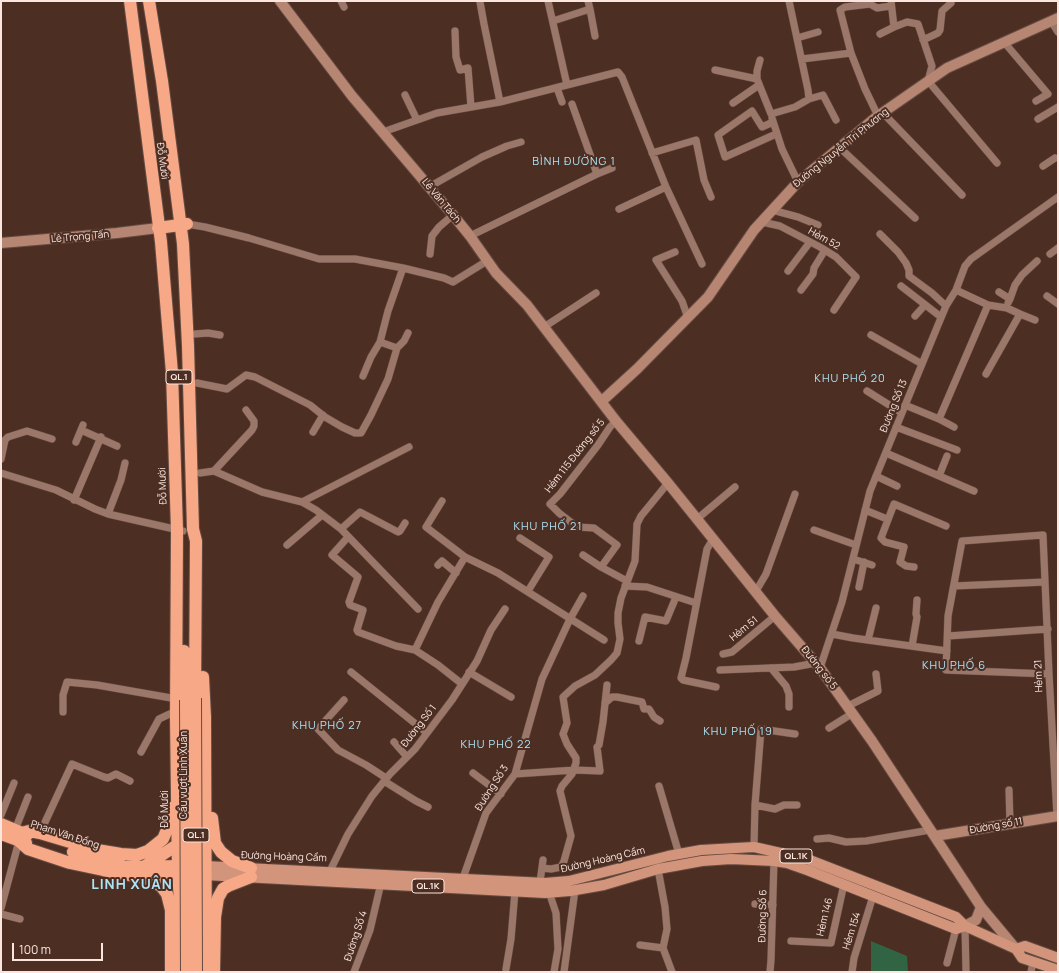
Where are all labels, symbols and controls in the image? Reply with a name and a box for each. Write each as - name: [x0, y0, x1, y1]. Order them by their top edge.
- street label: Đường Nguyễn Tri Phương: [791, 106, 891, 190]
- street label: Đỗ Mười: [153, 142, 171, 180]
- district label: BÌNH ĐƯỜNG 1: [532, 155, 616, 169]
- street label: Lê Văn Tách: [419, 176, 463, 226]
- street label: Hẻm 52: [806, 225, 842, 253]
- street label: Lê Trọng Tấn: [50, 228, 110, 246]
- road number: QL.1: [166, 370, 192, 384]
- district label: KHU PHỐ 20: [814, 372, 886, 386]
- street label: Đường Số 13: [878, 378, 910, 434]
- street label: Hẻm 115 Đường số 5: [542, 417, 608, 495]
- street label: Đỗ Mười: [156, 467, 170, 505]
- district label: KHU PHỐ 21: [514, 520, 582, 534]
- street label: Hẻm 51: [727, 614, 761, 644]
- street label: Đường số 5: [798, 644, 840, 692]
- district label: KHU PHỐ 6: [922, 659, 986, 673]
- street label: Hẻm 21: [1032, 659, 1046, 693]
- street label: Đường Số 1: [399, 702, 439, 750]
- district label: KHU PHỐ 27: [292, 719, 362, 733]
- district label: KHU PHỐ 19: [703, 725, 773, 739]
- street label: Cầu vượt Linh Xuân: [178, 731, 190, 819]
- district label: KHU PHỐ 22: [461, 738, 531, 752]
- street label: Đường Số 3: [473, 763, 511, 813]
- street label: Đỗ Mười: [159, 790, 171, 828]
- street label: Đường số 11: [969, 815, 1023, 837]
- street label: Phạm Văn Đồng: [29, 818, 101, 852]
- road number: QL.1: [183, 828, 209, 842]
- street label: Đường Hoàng Cầm: [560, 844, 646, 876]
- road number: QL.1K: [780, 849, 812, 863]
- street label: Đường Hoàng Cầm: [241, 850, 327, 864]
- district label: LINH XUÂN: [91, 877, 173, 893]
- road number: QL.1K: [412, 879, 444, 893]
- street label: Đường Số 6: [757, 889, 769, 943]
- street label: Hẻm 146: [814, 897, 836, 937]
- street label: Đường Số 4: [342, 909, 370, 963]
- street label: Hẻm 154: [841, 911, 863, 951]
- scale bar: [14, 935, 105, 961]
- text: 100 m: [19, 941, 51, 958]

